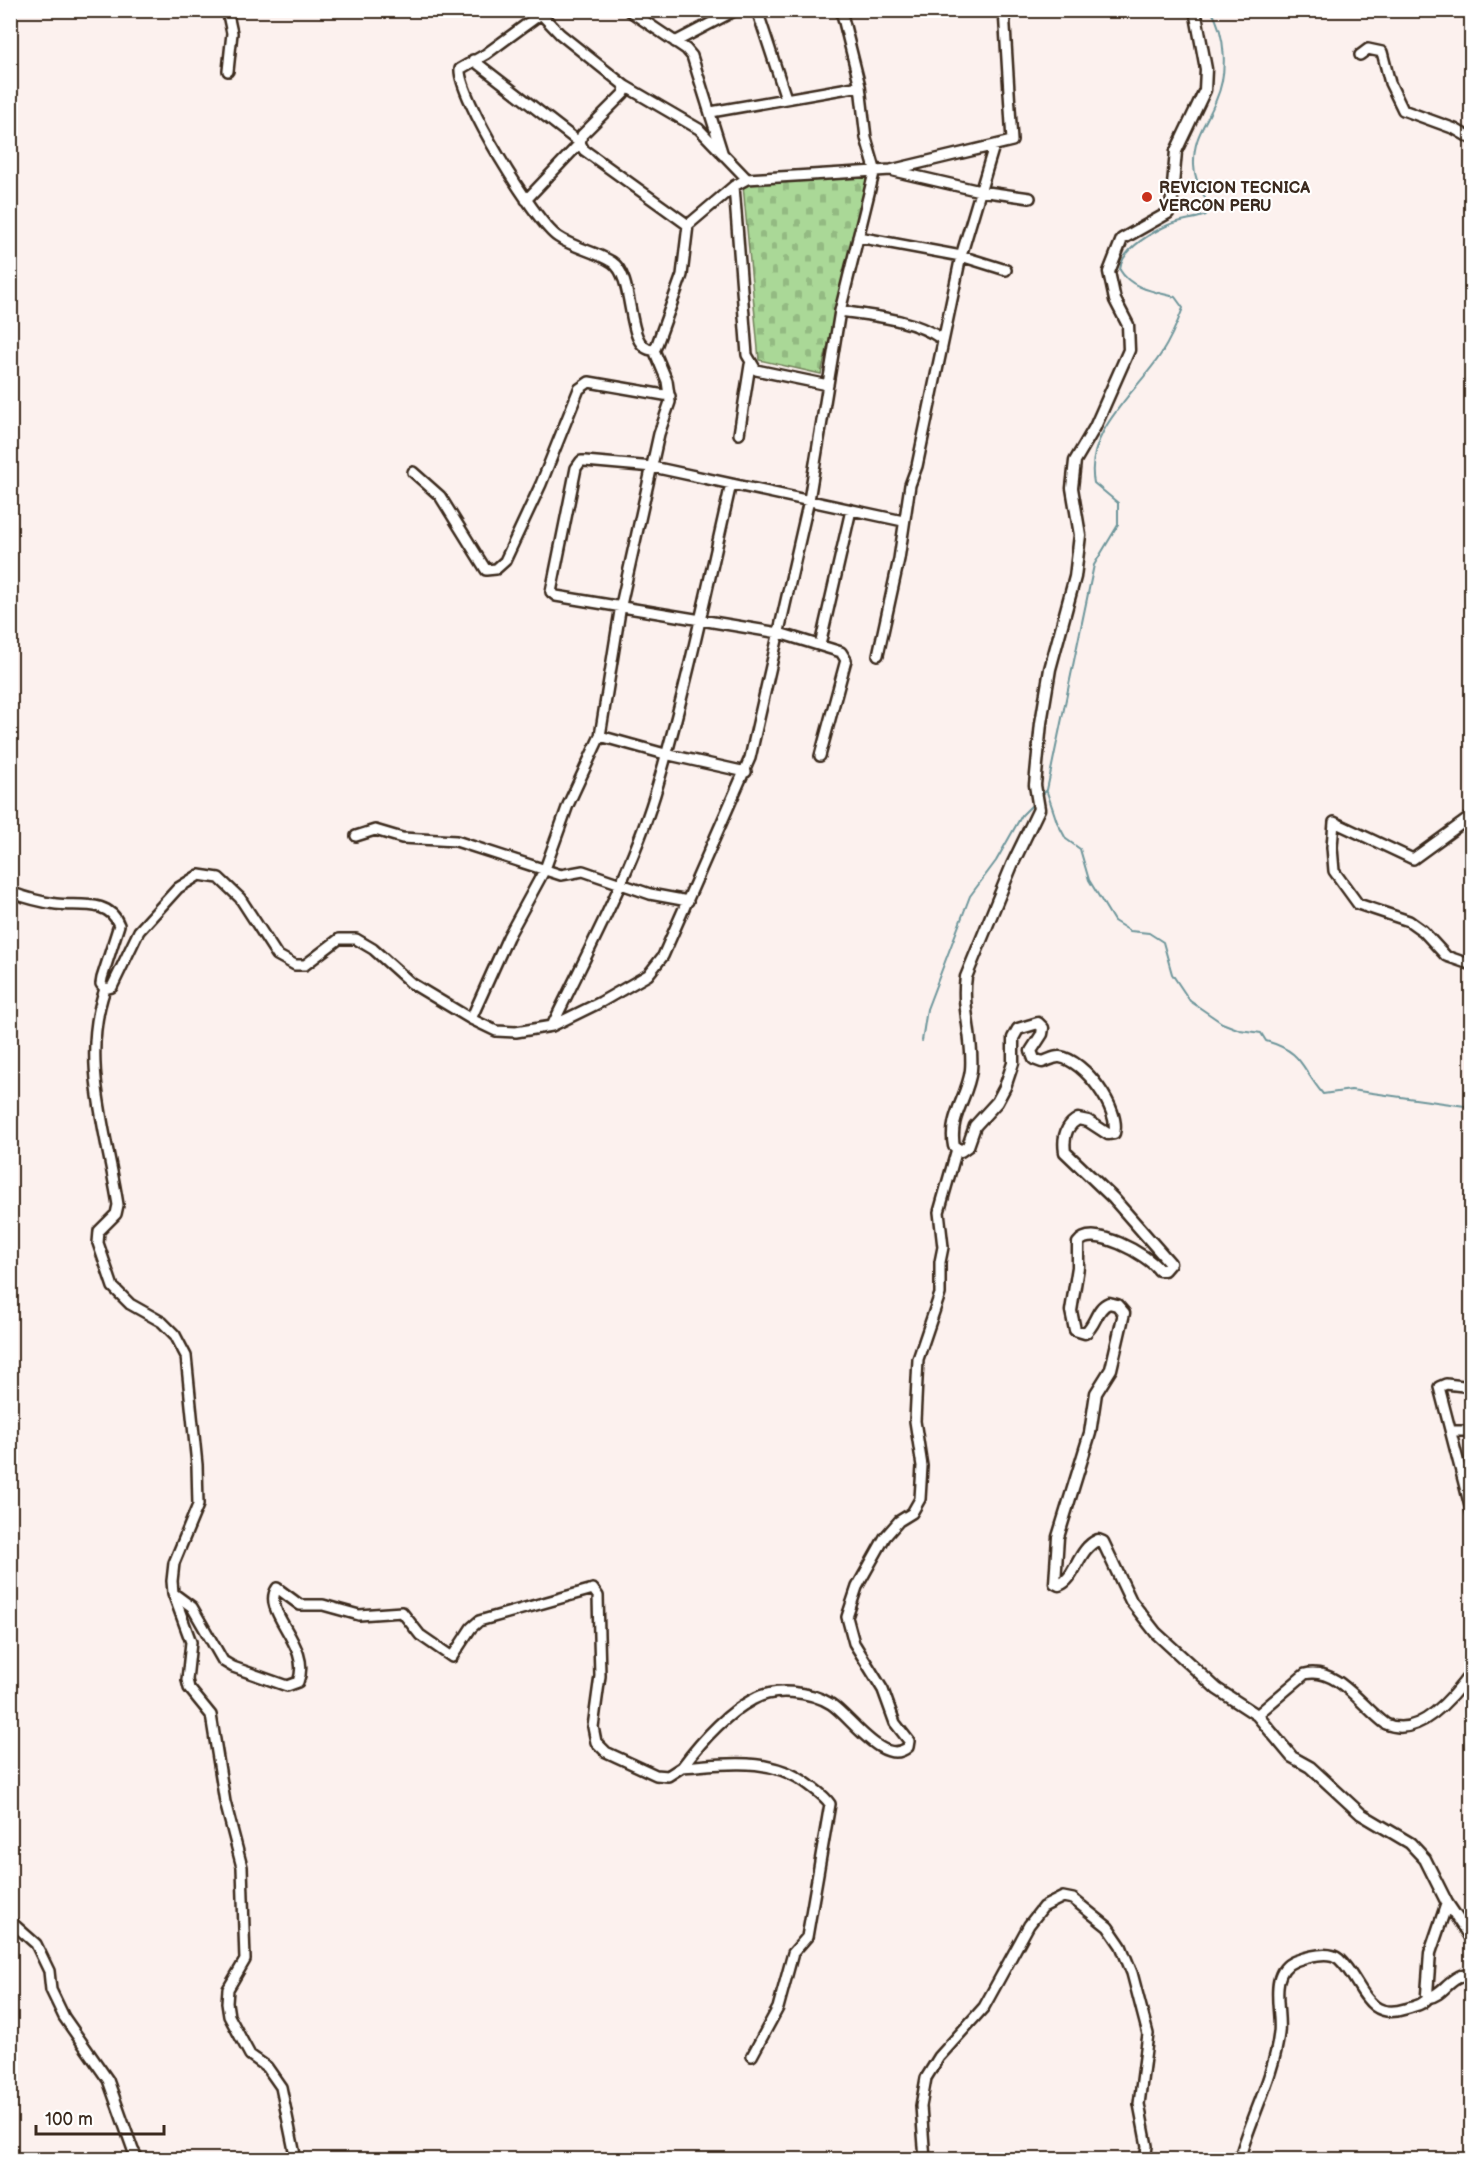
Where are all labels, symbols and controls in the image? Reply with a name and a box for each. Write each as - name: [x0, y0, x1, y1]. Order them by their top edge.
- place label: REVICION TECNICA VERCON PERU: [1159, 179, 1310, 216]
- marker: REVICION TECNICA VERCON PERU: [1140, 190, 1154, 204]
- scale bar: [36, 2098, 164, 2136]
- text: 100 m: [45, 2109, 93, 2130]

